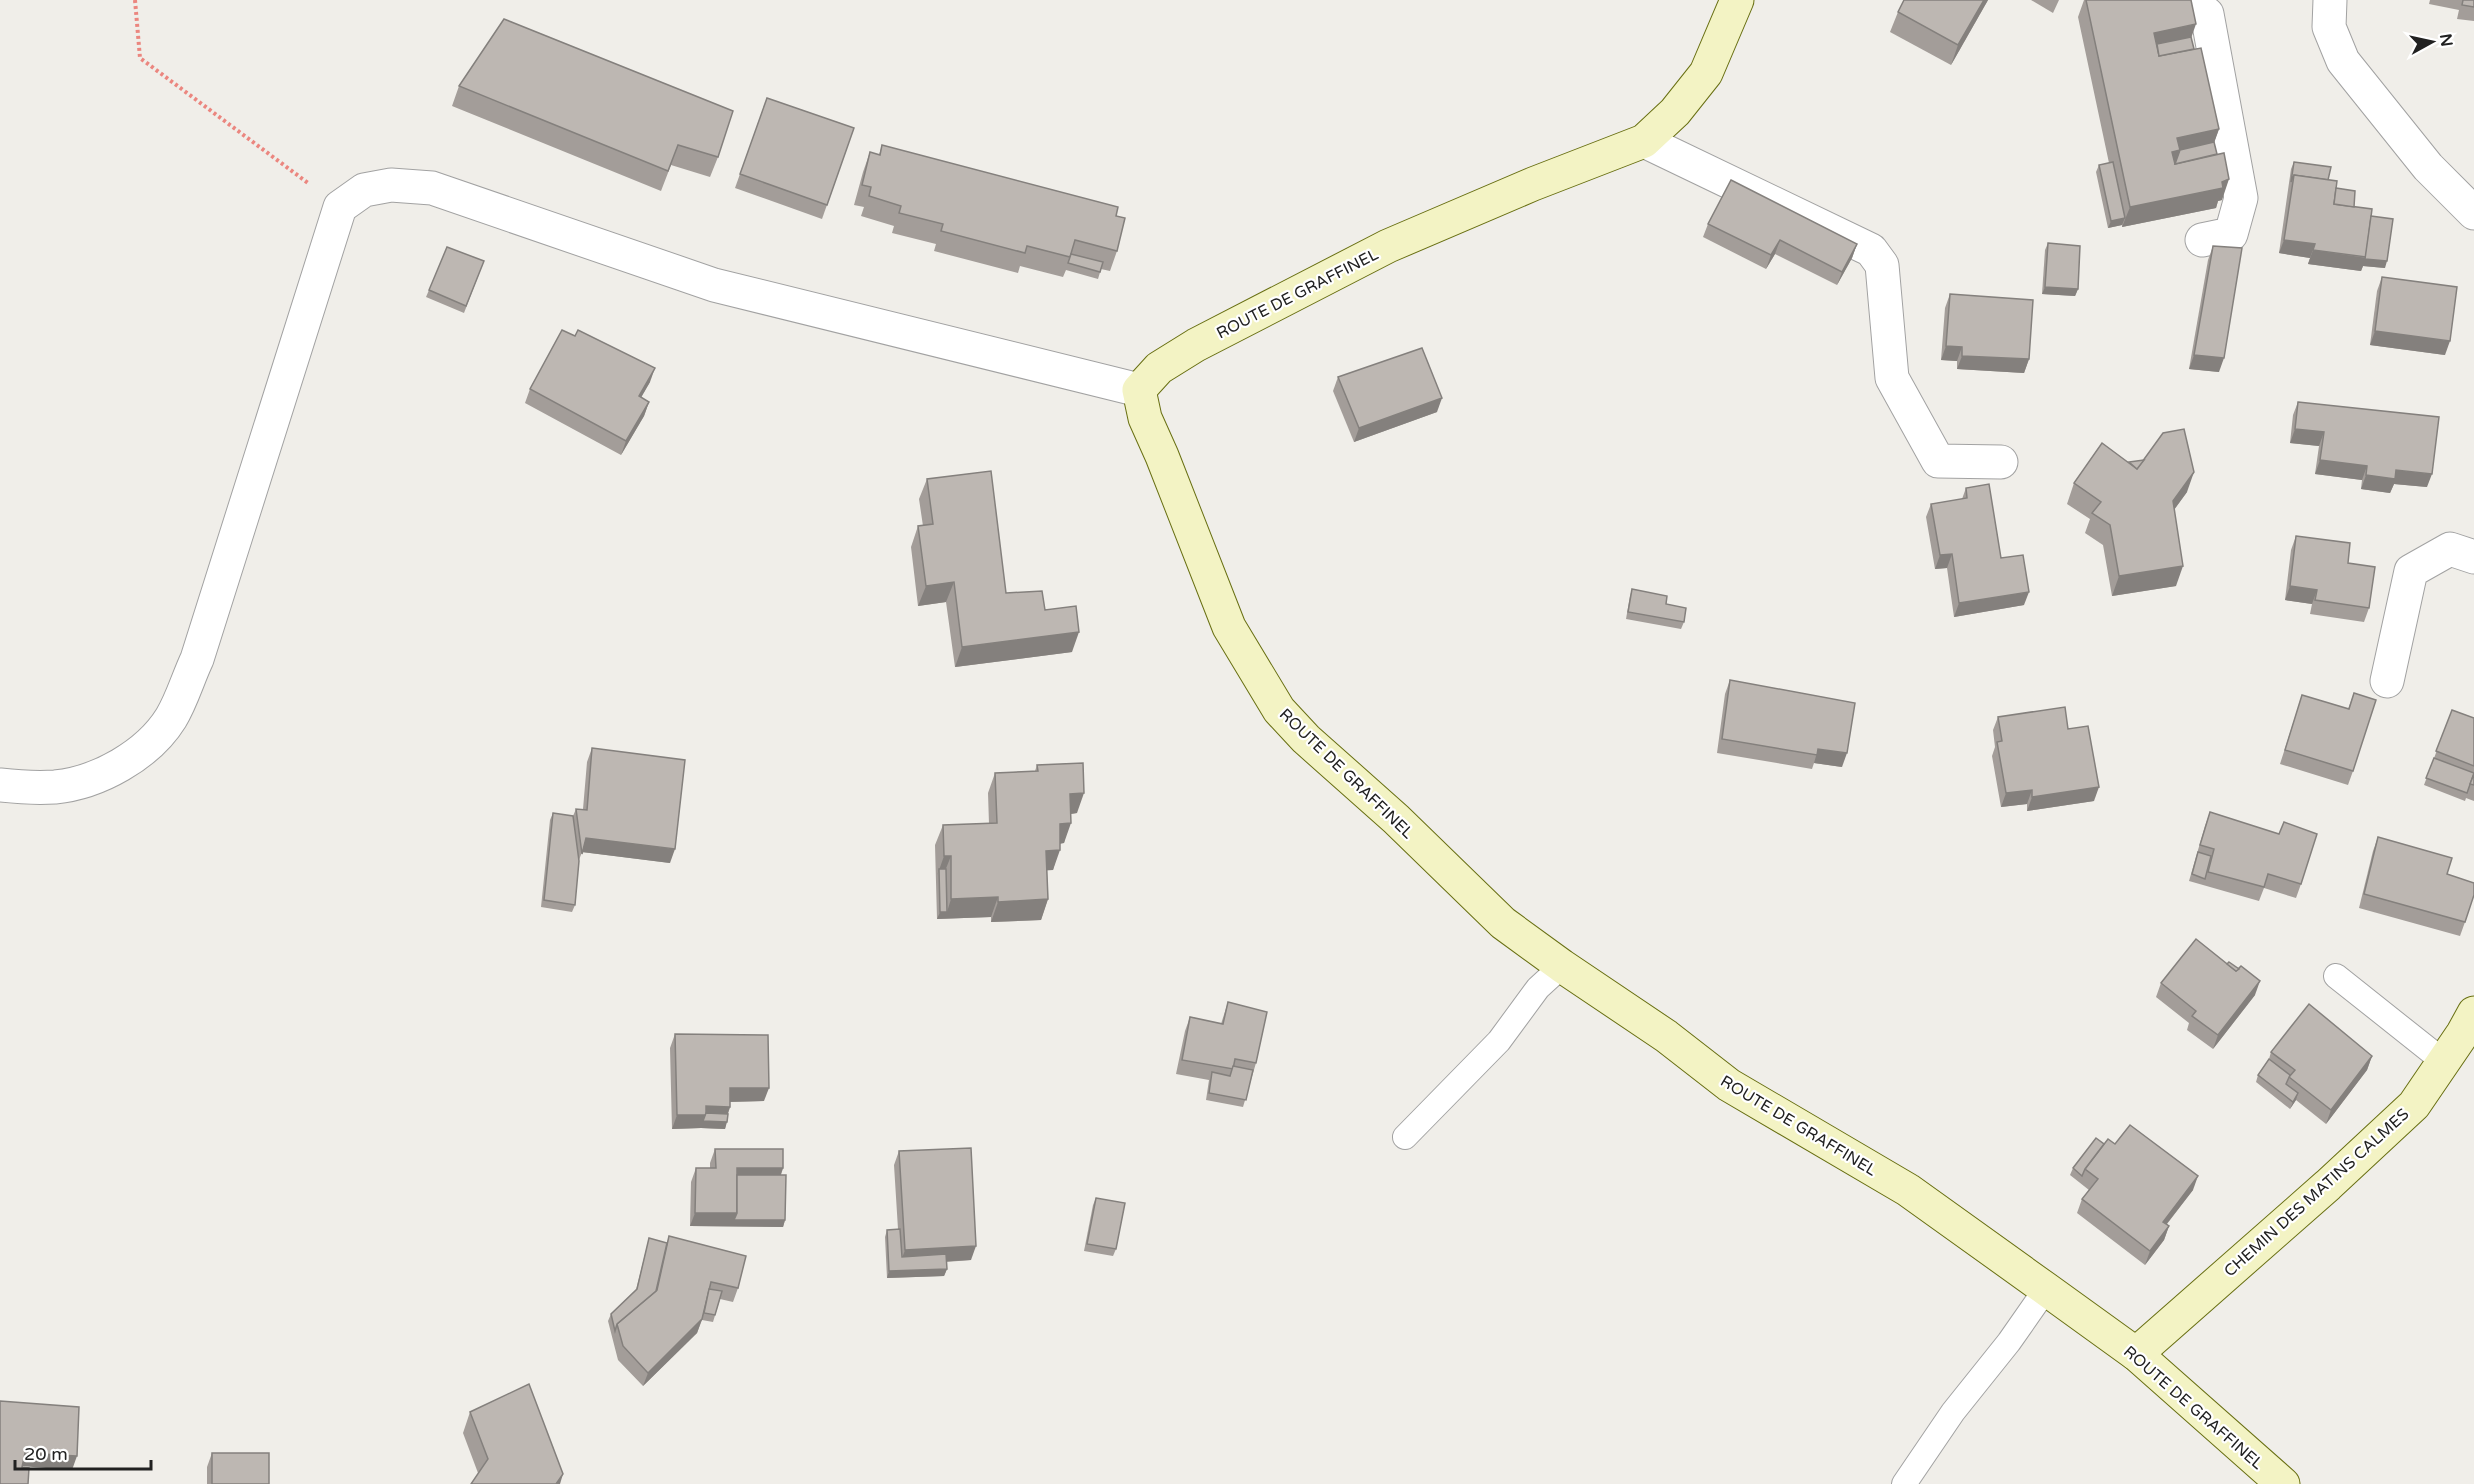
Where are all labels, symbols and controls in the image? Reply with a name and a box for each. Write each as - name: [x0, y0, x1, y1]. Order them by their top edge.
- north arrow: [2402, 12, 2462, 72]
- text: N: [2435, 32, 2457, 48]
- street label: ROUTE DE GRAFFINEL: [1213, 244, 1382, 343]
- street label: ROUTE DE GRAFFINEL: [1275, 704, 1418, 843]
- street label: ROUTE DE GRAFFINEL: [1717, 1071, 1880, 1180]
- street label: CHEMIN DES MATINS CALMES: [2220, 1104, 2413, 1281]
- street label: ROUTE DE GRAFFINEL: [2119, 1342, 2267, 1474]
- scale bar: [15, 1433, 152, 1471]
- text: 20 m: [24, 1443, 68, 1465]

